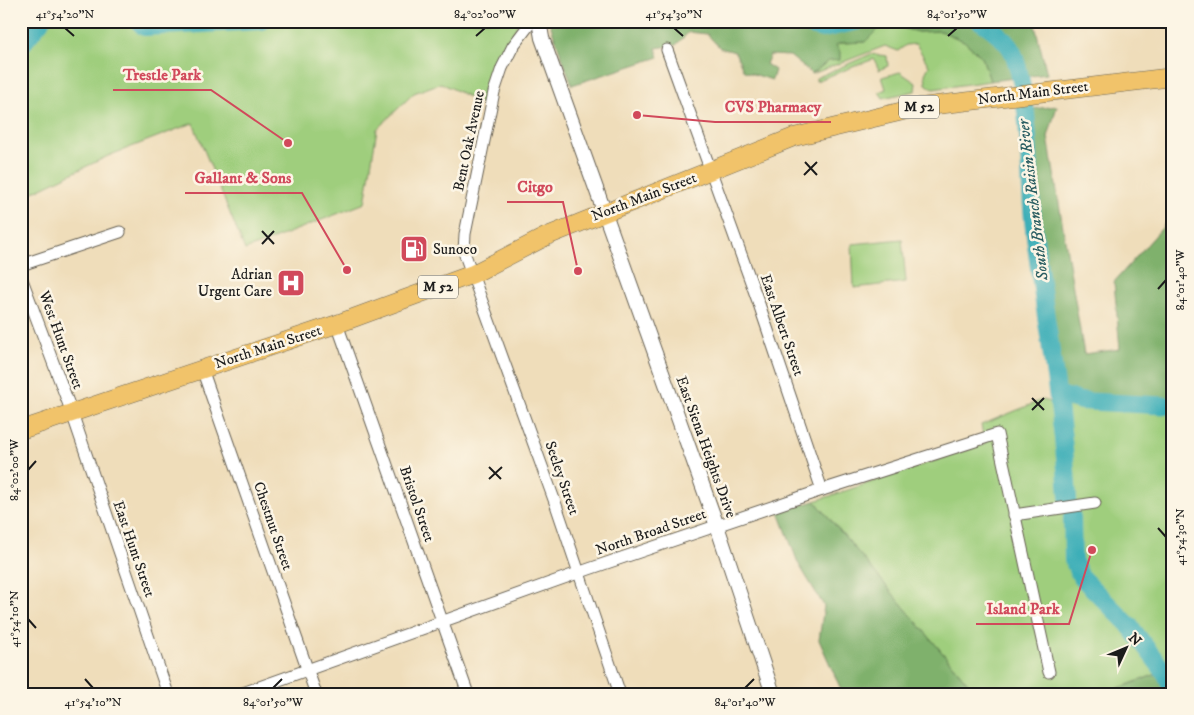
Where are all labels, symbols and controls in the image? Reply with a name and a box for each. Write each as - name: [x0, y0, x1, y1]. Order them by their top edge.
- text: 41°54'20"N: [36, 7, 94, 22]
- text: 84°02'00"W: [454, 7, 517, 22]
- text: 41°54'30"N: [645, 7, 703, 22]
- text: 84°01'50"W: [927, 7, 988, 22]
- callout: Trestle Park: [113, 59, 211, 90]
- text: Trestle Park: [122, 65, 202, 85]
- street label: North Main Street: [977, 77, 1090, 109]
- street label: Bent Oak Avenue: [449, 89, 489, 193]
- callout: CVS Pharmacy: [715, 91, 831, 122]
- road number: M 52: [899, 95, 939, 118]
- text: CVS Pharmacy: [725, 97, 822, 117]
- water label: South Branch Raisin River: [1013, 117, 1053, 283]
- callout: Gallant & Sons: [185, 162, 302, 193]
- text: Gallant & Sons: [195, 168, 292, 188]
- street label: North Main Street: [589, 168, 699, 226]
- callout: Citgo: [507, 171, 563, 202]
- text: Citgo: [517, 177, 553, 197]
- fuel station icon: Sunoco: [399, 234, 429, 264]
- place label: Sunoco: [433, 240, 477, 259]
- text: 84°01'40"W: [1173, 249, 1188, 310]
- place label: Adrian Urgent Care: [198, 265, 272, 301]
- hospital icon: Adrian Urgent Care: [276, 268, 306, 298]
- street label: East Albert Street: [756, 272, 808, 379]
- road number: M 52: [418, 276, 458, 298]
- street label: West Hunt Street: [34, 287, 88, 392]
- street label: North Main Street: [212, 321, 324, 373]
- street label: East Siena Heights Drive: [672, 374, 740, 520]
- text: 84°02'00"W: [7, 438, 22, 501]
- street label: Seeley Street: [541, 439, 584, 518]
- street label: Bristol Street: [395, 464, 439, 545]
- street label: Chestnut Street: [249, 479, 297, 573]
- street label: East Hunt Street: [109, 498, 159, 600]
- street label: North Broad Street: [593, 504, 709, 560]
- text: 41°54'30"N: [1173, 508, 1188, 566]
- text: 41°54'10"N: [7, 590, 22, 648]
- callout: Island Park: [976, 593, 1069, 624]
- text: Island Park: [986, 599, 1061, 619]
- north arrow: [1102, 622, 1152, 672]
- text: N: [1124, 629, 1145, 650]
- text: 41°54'10"N: [64, 695, 122, 710]
- text: 84°01'50"W: [243, 695, 304, 710]
- text: 84°01'40"W: [715, 695, 776, 710]

